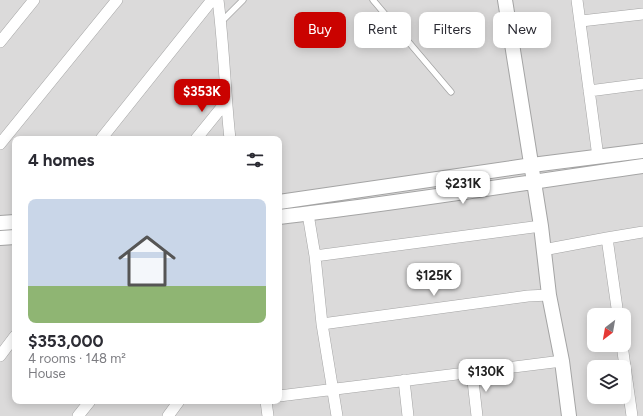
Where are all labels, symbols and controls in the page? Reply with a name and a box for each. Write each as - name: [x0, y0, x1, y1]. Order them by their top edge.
- chip: Buy: [294, 12, 346, 48]
- chip: Rent: [354, 12, 411, 48]
- chip: Filters: [419, 12, 485, 48]
- chip: New: [493, 12, 551, 48]
- pin: $353K: [174, 79, 230, 113]
- text: $353K: [183, 84, 221, 99]
- icon: filters: [244, 149, 266, 171]
- text: 4 homes: [28, 150, 95, 170]
- pin: $231K: [435, 171, 491, 205]
- text: $231K: [445, 176, 481, 191]
- icon: home: [111, 225, 183, 297]
- pin: $125K: [406, 263, 462, 297]
- text: $125K: [416, 268, 452, 283]
- north arrow: [587, 308, 631, 352]
- map controls: [587, 308, 631, 404]
- text: $353,000: [28, 331, 104, 351]
- text: 4 rooms · 148 m²: [28, 351, 126, 366]
- pin: $130K: [458, 359, 514, 393]
- button: layers: [587, 360, 631, 404]
- text: $130K: [468, 364, 505, 379]
- text: House: [28, 366, 66, 381]

